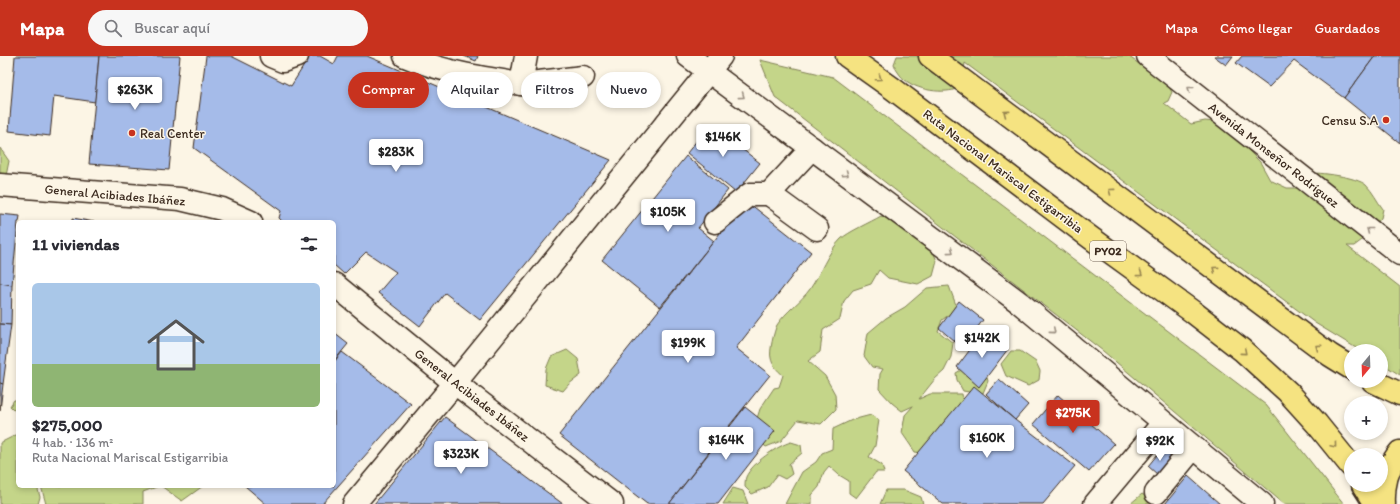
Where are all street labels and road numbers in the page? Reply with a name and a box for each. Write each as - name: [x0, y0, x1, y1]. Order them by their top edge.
- street label: Avenida Monseñor Rodríguez: [1206, 99, 1342, 211]
- street label: Ruta Nacional Mariscal Estigarribia: [920, 106, 1086, 236]
- street label: General Acibiades Ibáñez: [44, 181, 186, 209]
- road number: PY02: [1090, 241, 1126, 261]
- street label: General Acibiades Ibáñez: [412, 346, 532, 444]

